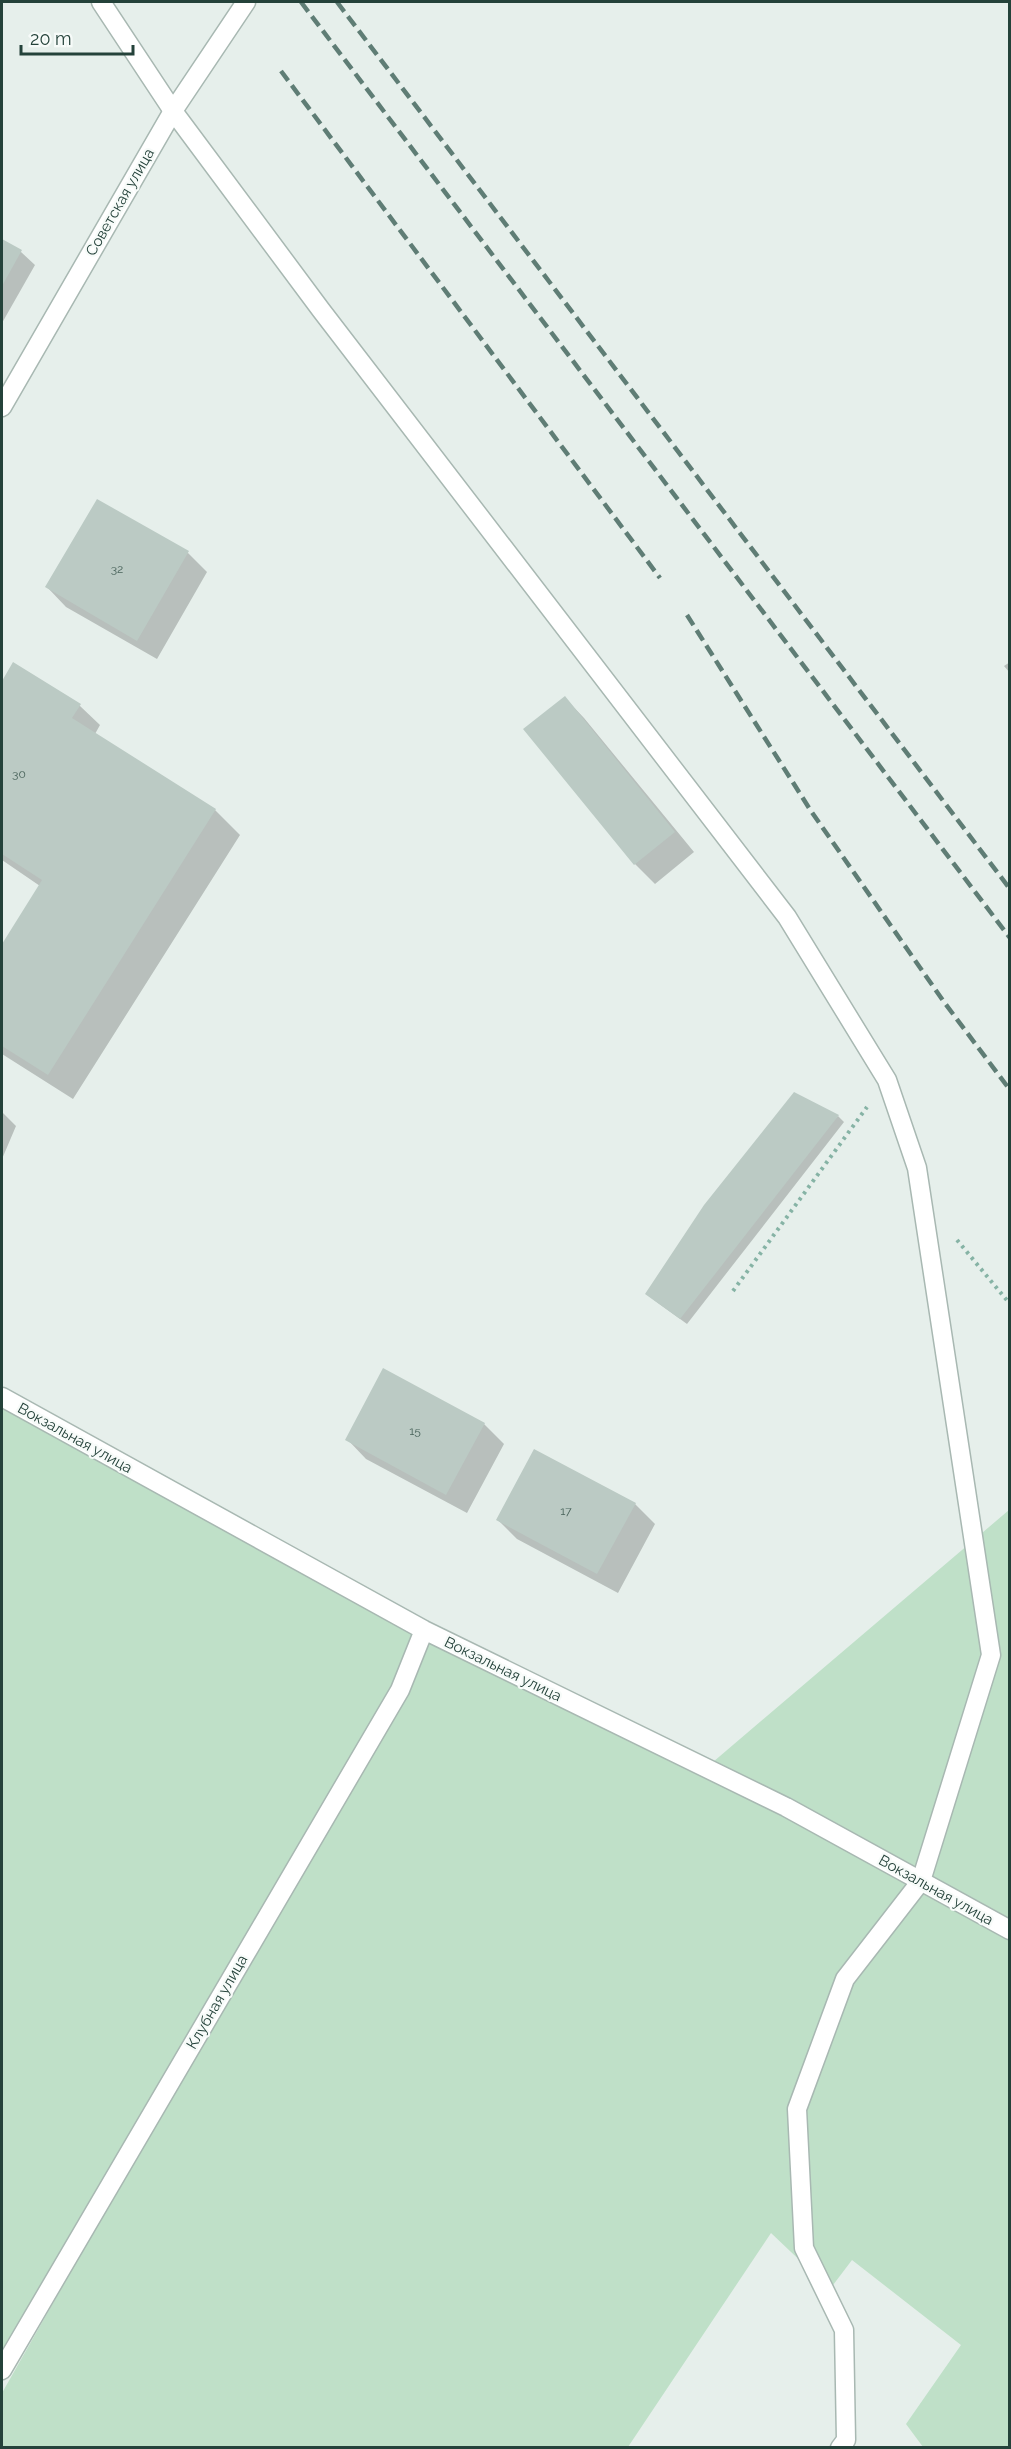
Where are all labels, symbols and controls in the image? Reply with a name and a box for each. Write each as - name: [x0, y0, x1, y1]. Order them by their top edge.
- scale bar: [21, 18, 134, 56]
- text: 20 m: [30, 28, 72, 49]
- street label: Советская улица: [82, 145, 158, 259]
- house number: 32: [111, 562, 123, 576]
- house number: 30: [12, 767, 26, 781]
- street label: Вокзальная улица: [15, 1399, 135, 1477]
- house number: 15: [409, 1424, 421, 1438]
- house number: 17: [560, 1504, 572, 1518]
- street label: Вокзальная улица: [441, 1633, 565, 1705]
- street label: Вокзальная улица: [876, 1851, 996, 1929]
- street label: Клубная улица: [183, 1952, 251, 2052]

